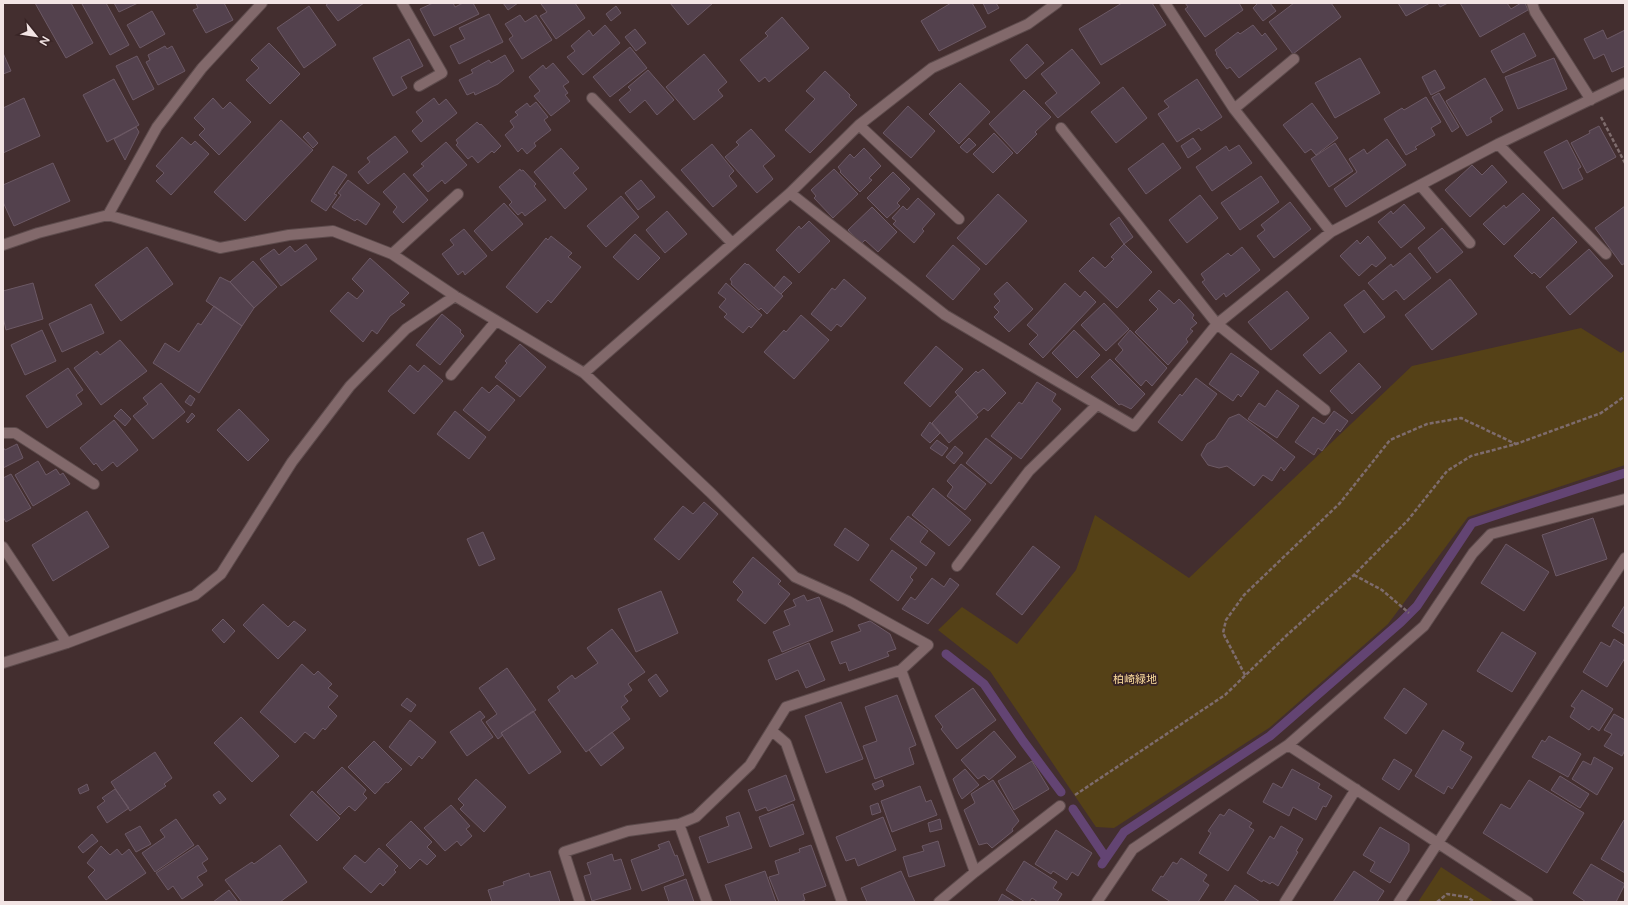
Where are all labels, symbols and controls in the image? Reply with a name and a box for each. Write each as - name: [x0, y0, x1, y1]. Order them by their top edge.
- north arrow: [16, 16, 56, 56]
- text: N: [36, 34, 52, 48]
- park label: 柏崎緑地: [1113, 673, 1157, 686]

